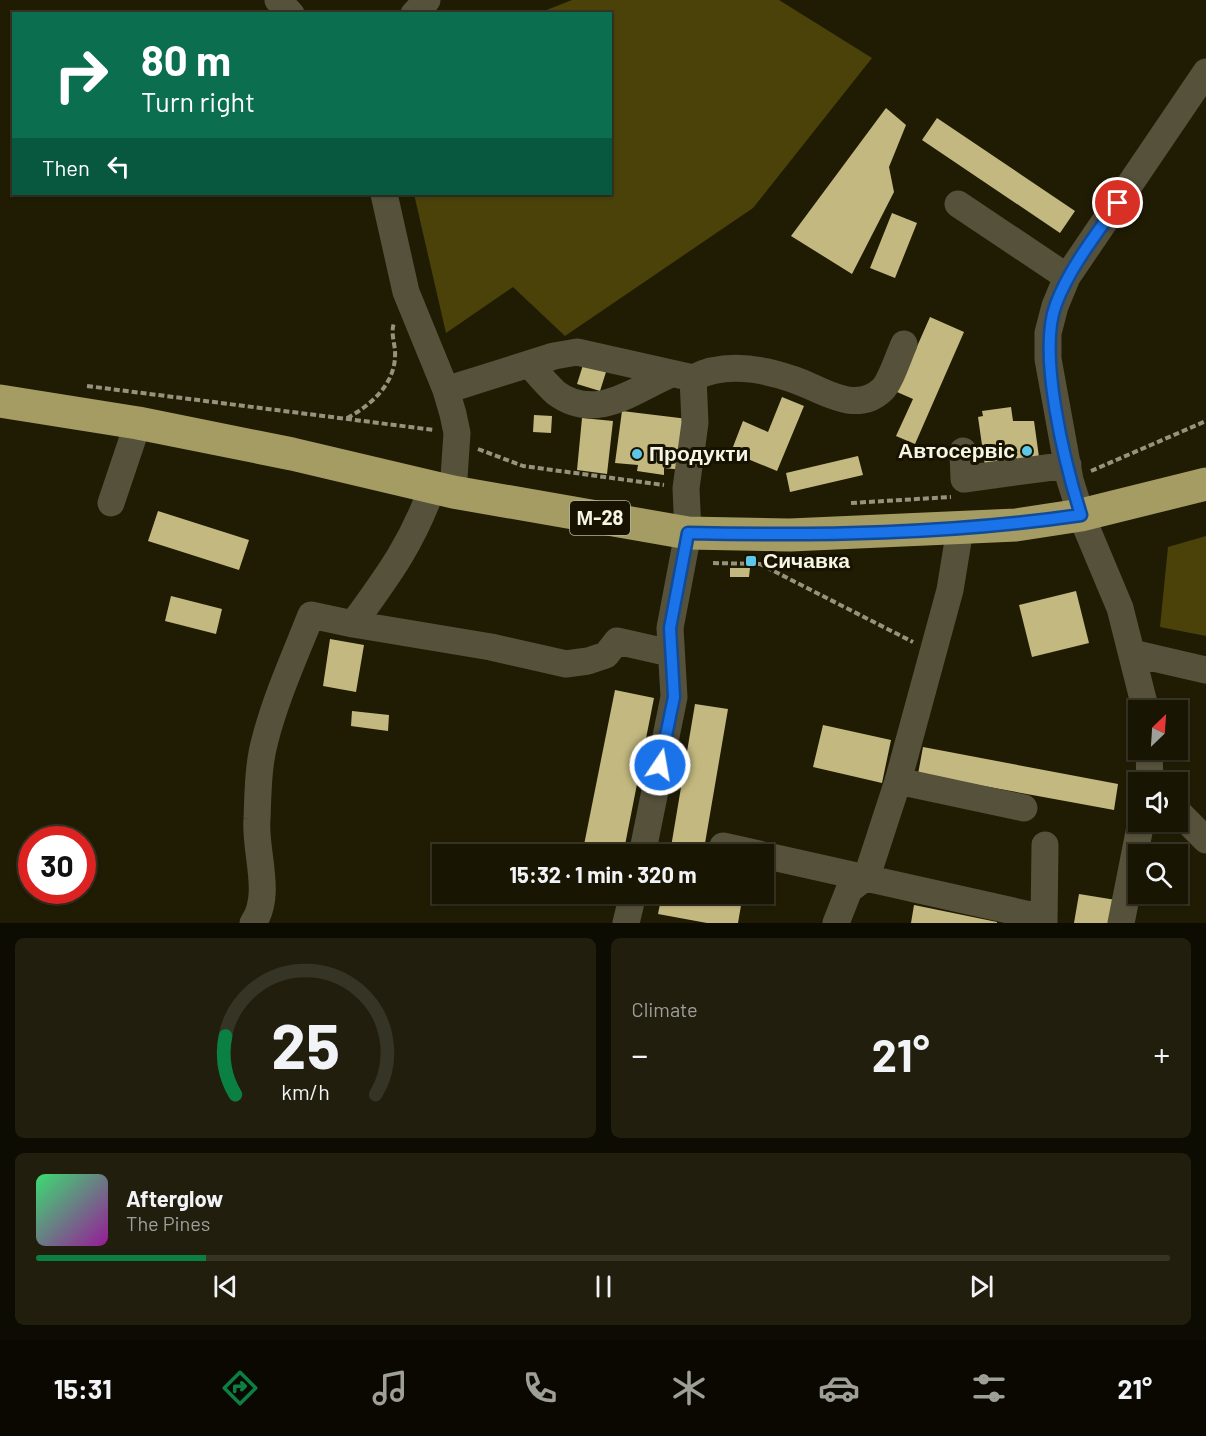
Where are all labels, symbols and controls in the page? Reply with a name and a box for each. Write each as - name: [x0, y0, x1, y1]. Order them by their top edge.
- text: 80 m: [141, 34, 231, 84]
- icon: right: [42, 36, 120, 114]
- text: Turn right: [141, 85, 255, 117]
- icon: left: [102, 150, 135, 183]
- text: Then: [42, 154, 90, 180]
- pin: [1092, 177, 1143, 228]
- icon: arrive: [1101, 186, 1134, 219]
- place label: Автосервіс: [898, 437, 1015, 462]
- place label: Продукти: [649, 440, 748, 465]
- marker: Автосервіс: [1020, 444, 1034, 458]
- marker: Продукти: [630, 447, 644, 461]
- road number: М-28: [570, 501, 630, 535]
- place label: Сичавка: [763, 547, 850, 572]
- marker: Сичавка: [744, 554, 758, 568]
- north arrow: [1128, 700, 1188, 760]
- map controls: [1128, 700, 1188, 904]
- position arrow: [628, 733, 692, 797]
- button: sound: [1128, 772, 1188, 832]
- speed limit sign: 30: [18, 826, 96, 904]
- button: search: [1128, 844, 1188, 904]
- text: 15:32 · 1 min · 320 m: [509, 861, 697, 887]
- text: Climate: [632, 997, 698, 1021]
- text: 25: [271, 1007, 340, 1081]
- text: 21°: [872, 1027, 930, 1081]
- text: −: [632, 1034, 648, 1074]
- text: +: [1154, 1034, 1170, 1074]
- text: km/h: [281, 1079, 330, 1104]
- text: Afterglow: [126, 1185, 223, 1211]
- text: The Pines: [126, 1211, 210, 1235]
- icon: previous: [209, 1270, 242, 1303]
- icon: pause: [587, 1270, 620, 1303]
- icon: next: [965, 1270, 998, 1303]
- icon: directions: [219, 1367, 261, 1409]
- icon: music: [369, 1367, 411, 1409]
- icon: phone: [519, 1367, 561, 1409]
- icon: climate: [668, 1367, 710, 1409]
- icon: car: [818, 1367, 860, 1409]
- icon: filters: [968, 1367, 1010, 1409]
- text: 15:31: [54, 1372, 112, 1404]
- text: 21°: [1117, 1372, 1152, 1404]

